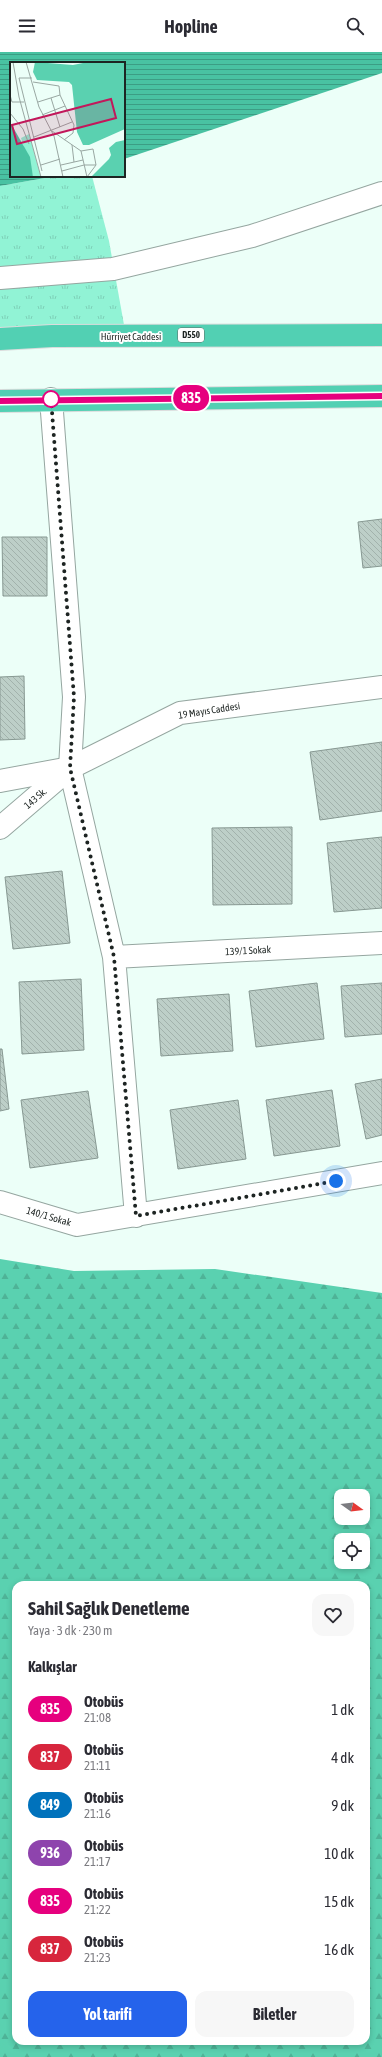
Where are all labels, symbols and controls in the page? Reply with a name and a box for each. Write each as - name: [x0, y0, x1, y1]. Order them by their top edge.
- icon: menu: [16, 15, 38, 37]
- icon: search: [344, 15, 366, 37]
- text: Hopline: [164, 16, 218, 37]
- inset map: [10, 62, 125, 177]
- road number: D550: [178, 328, 204, 342]
- street label: Hürriyet Caddesi: [101, 331, 161, 342]
- line badge: 835: [168, 385, 214, 411]
- unlabelled marker: [42, 390, 60, 408]
- text: 835: [181, 390, 201, 406]
- street label: 19 Mayıs Caddesi: [177, 700, 241, 721]
- street label: 143 Sk.: [22, 786, 49, 811]
- street label: 139/1 Sokak: [225, 944, 272, 957]
- your location: [326, 1171, 346, 1191]
- street label: 140/1 Sokak: [25, 1205, 73, 1228]
- north arrow: [334, 1489, 370, 1525]
- map controls: [334, 1489, 370, 1569]
- button: locate: [334, 1533, 370, 1569]
- button: heart: [312, 1594, 354, 1636]
- text: Sahil Sağlık Denetleme: [28, 1597, 190, 1619]
- text: Yaya · 3 dk · 230 m: [28, 1623, 112, 1638]
- text: Kalkışlar: [28, 1658, 77, 1675]
- text: Otobüs: [84, 1693, 124, 1710]
- text: 835: [40, 1701, 60, 1717]
- text: 1 dk: [331, 1701, 354, 1718]
- text: 21:08: [84, 1710, 111, 1725]
- text: Otobüs: [84, 1741, 124, 1758]
- text: 837: [40, 1749, 60, 1765]
- text: 4 dk: [331, 1749, 354, 1766]
- text: 21:11: [84, 1758, 111, 1773]
- text: Otobüs: [84, 1789, 124, 1806]
- text: 849: [40, 1797, 60, 1813]
- text: 9 dk: [331, 1797, 354, 1814]
- text: 21:16: [84, 1806, 111, 1821]
- text: Otobüs: [84, 1837, 124, 1854]
- text: 936: [40, 1845, 60, 1861]
- text: 10 dk: [324, 1845, 354, 1862]
- text: 21:17: [84, 1854, 111, 1869]
- text: Otobüs: [84, 1885, 124, 1902]
- text: 835: [40, 1893, 60, 1909]
- text: 15 dk: [324, 1893, 354, 1910]
- text: 21:22: [84, 1902, 111, 1917]
- text: Otobüs: [84, 1933, 124, 1950]
- text: 837: [40, 1941, 60, 1957]
- text: 16 dk: [324, 1941, 354, 1958]
- text: 21:23: [84, 1950, 111, 1965]
- button: Yol tarifi: [28, 1991, 187, 2037]
- button: Biletler: [195, 1991, 354, 2037]

